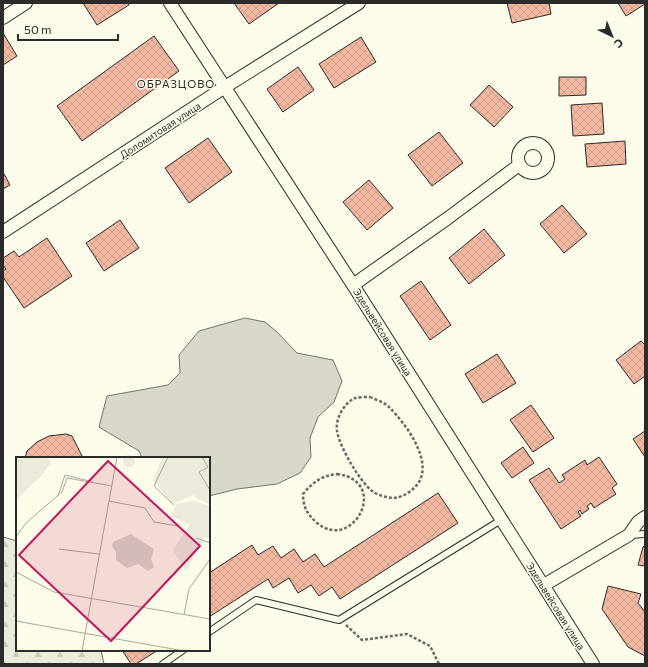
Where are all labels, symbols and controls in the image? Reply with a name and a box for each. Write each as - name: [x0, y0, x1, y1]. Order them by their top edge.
- scale bar: [18, 16, 118, 42]
- north arrow: [592, 16, 632, 56]
- text: 50 m: [24, 22, 52, 36]
- text: С: [612, 36, 626, 51]
- district label: ОБРАЗЦОВО: [137, 77, 215, 90]
- street label: Доломитовая улица: [117, 99, 203, 161]
- street label: Эдельвейсовая улица: [351, 286, 415, 378]
- inset map: [16, 457, 210, 651]
- street label: Эдельвейсовая улица: [524, 560, 588, 652]

